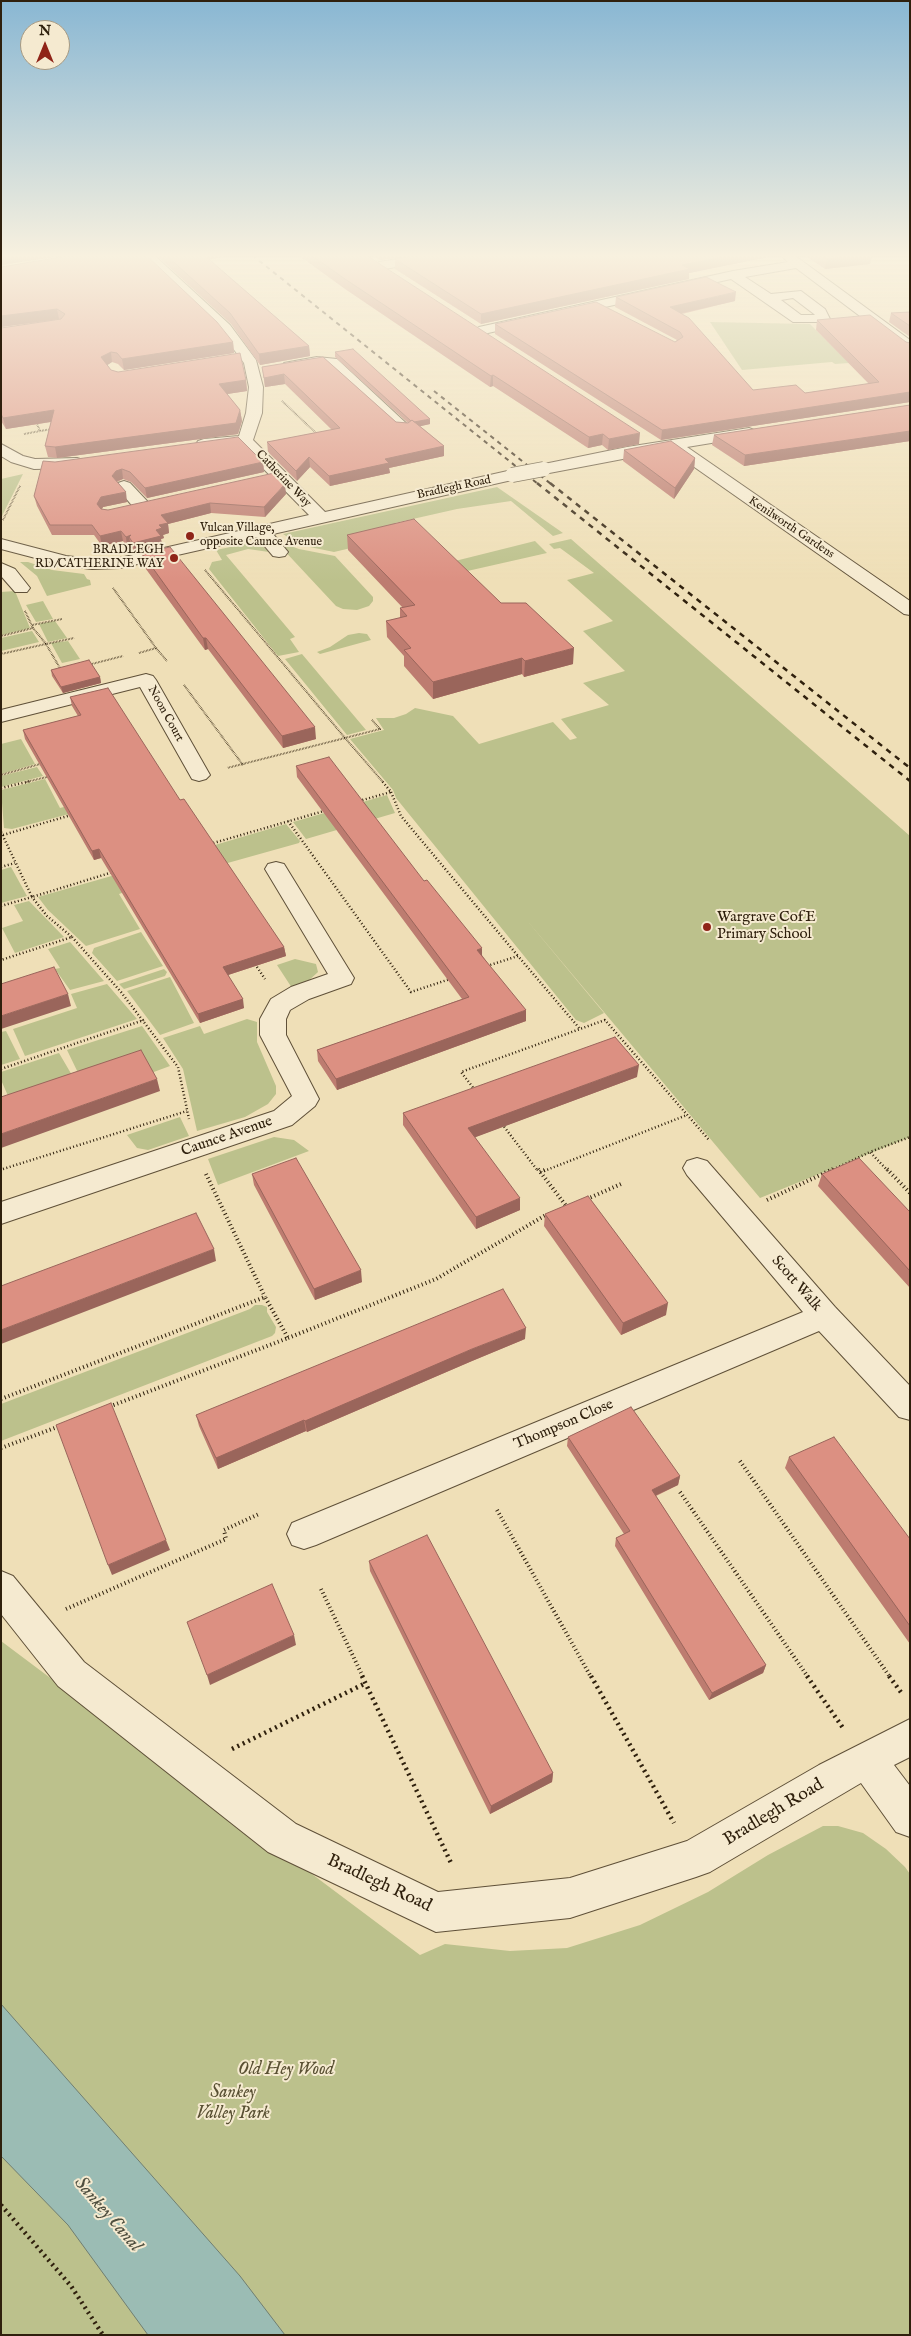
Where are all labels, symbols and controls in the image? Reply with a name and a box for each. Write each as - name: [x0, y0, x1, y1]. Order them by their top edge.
- north arrow: [20, 20, 70, 70]
- text: N: [39, 22, 51, 40]
- street label: Catherine Way: [252, 448, 314, 510]
- street label: Bradlegh Road: [416, 473, 492, 503]
- street label: Kenilworth Gardens: [745, 494, 837, 562]
- place label: Vulcan Village, opposite Caunce Avenue: [200, 522, 322, 550]
- marker: Vulcan Village, opposite Caunce Avenue: [184, 530, 196, 542]
- place label: BRADLEGH RD/CATHERINE WAY: [35, 544, 164, 572]
- marker: BRADLEGH RD/CATHERINE WAY: [168, 552, 180, 564]
- street label: Noon Court: [144, 684, 186, 744]
- place label: Wargrave CofE Primary School: [717, 909, 816, 944]
- marker: Wargrave CofE Primary School: [701, 921, 713, 933]
- street label: Caunce Avenue: [179, 1113, 275, 1161]
- street label: Scott Walk: [767, 1253, 825, 1315]
- street label: Thompson Close: [512, 1396, 616, 1454]
- street label: Bradlegh Road: [720, 1775, 828, 1851]
- street label: Bradlegh Road: [323, 1850, 435, 1918]
- park label: Old Hey Wood: [238, 2059, 334, 2081]
- park label: Sankey Valley Park: [196, 2082, 270, 2124]
- water label: Sankey Canal: [68, 2173, 146, 2257]

